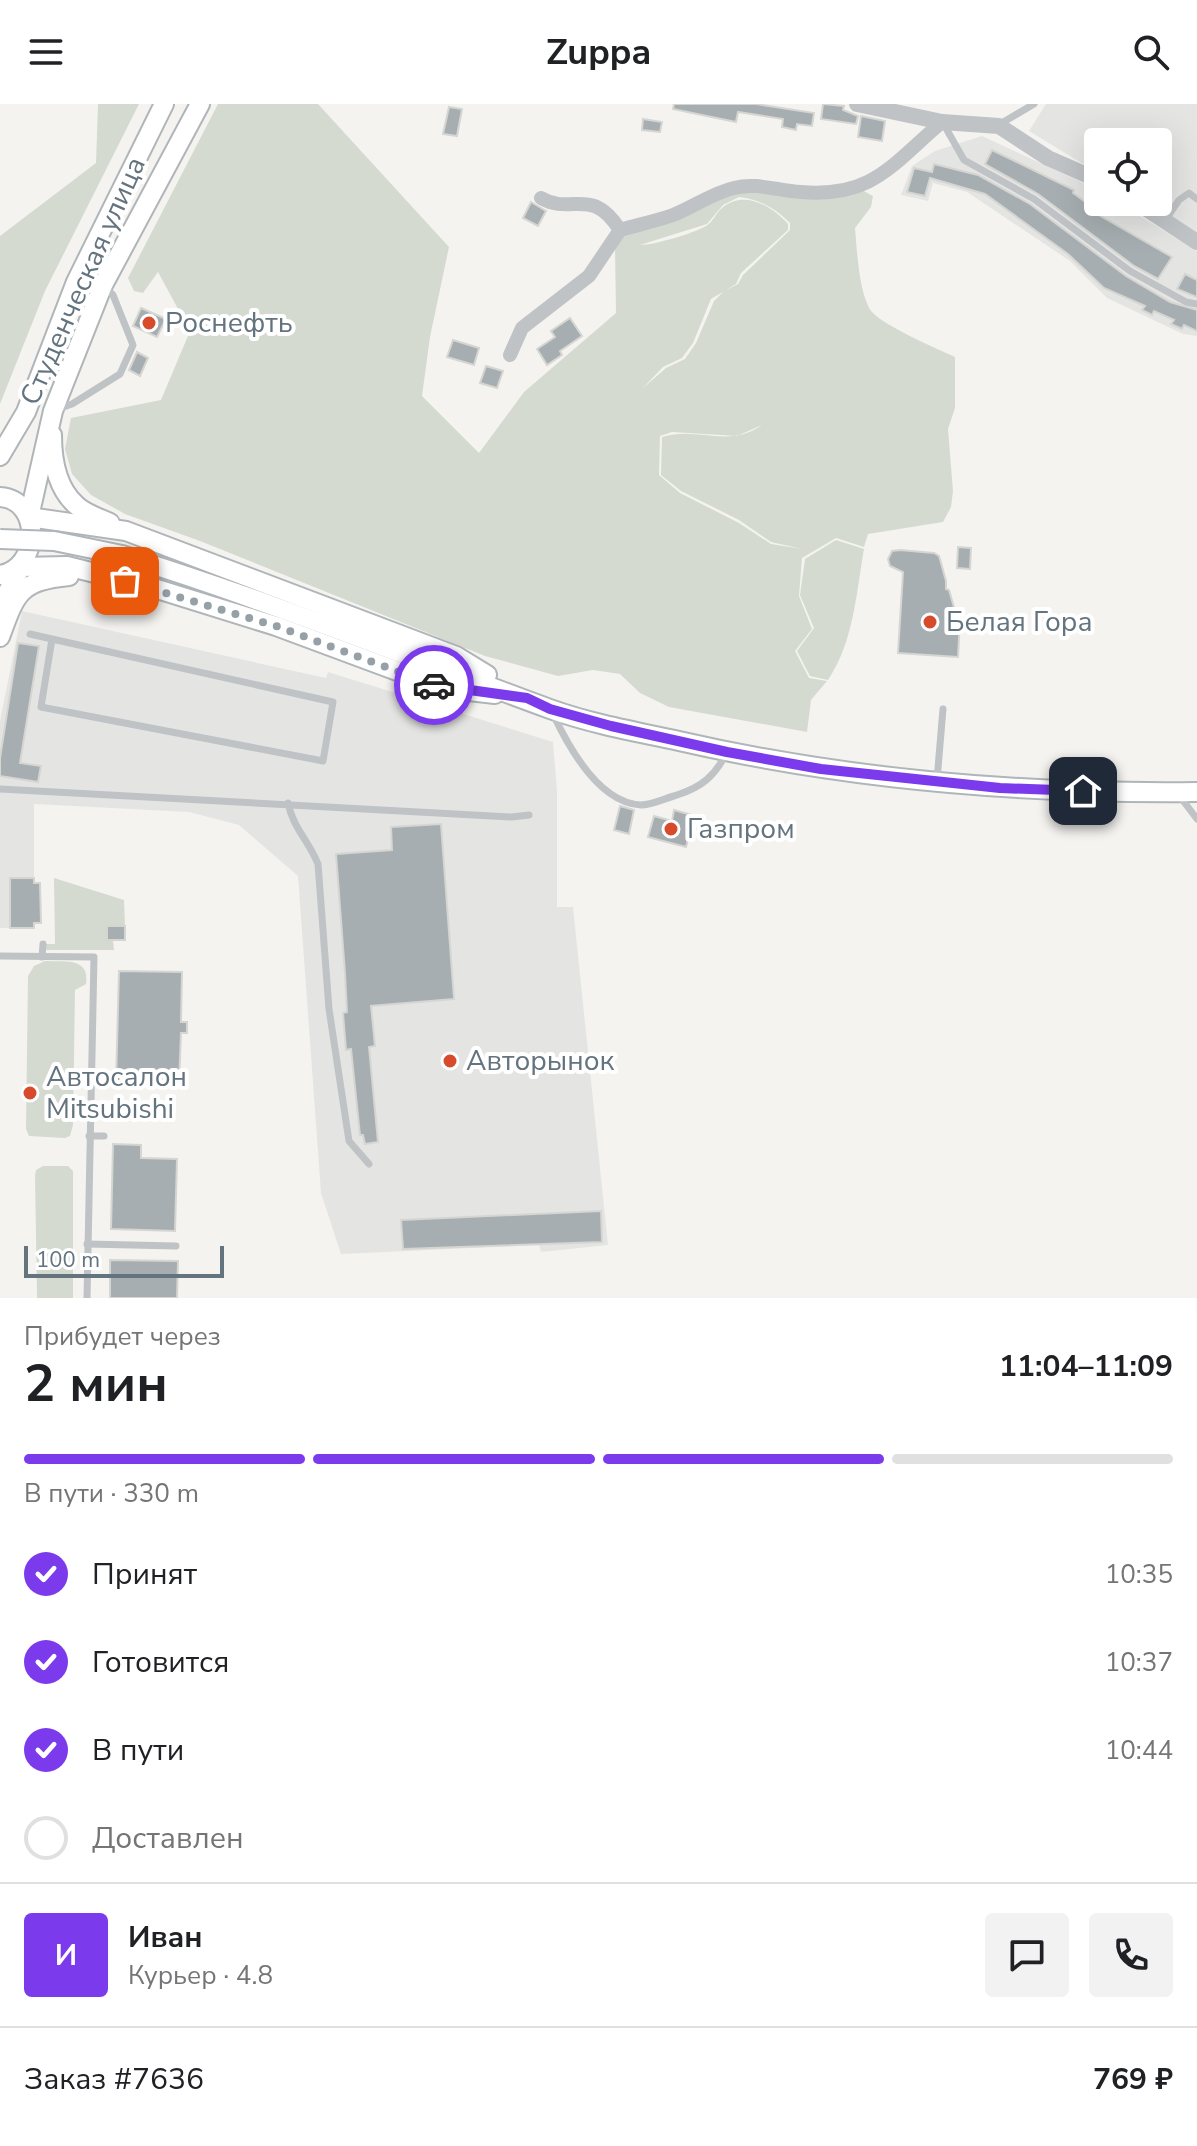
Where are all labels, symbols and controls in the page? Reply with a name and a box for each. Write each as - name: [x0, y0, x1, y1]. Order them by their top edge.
- text: Zuppa: [546, 28, 651, 77]
- icon: menu: [24, 30, 68, 74]
- icon: search: [1129, 30, 1173, 74]
- map controls: [1084, 128, 1172, 216]
- button: locate: [1084, 128, 1172, 216]
- street label: Студенческая улица: [11, 151, 155, 411]
- place label: Роснефть: [165, 304, 293, 342]
- marker: Роснефть: [140, 314, 158, 332]
- pin: [91, 547, 159, 615]
- icon: bag: [103, 559, 147, 603]
- place label: Белая Гора: [946, 603, 1092, 641]
- marker: Белая Гора: [921, 613, 939, 631]
- courier: [394, 645, 474, 725]
- icon: car: [412, 663, 456, 707]
- pin: [1049, 757, 1117, 825]
- icon: home: [1061, 769, 1105, 813]
- place label: Газпром: [687, 810, 795, 848]
- marker: Газпром: [662, 820, 680, 838]
- place label: Авторынок: [466, 1042, 615, 1080]
- marker: Авторынок: [441, 1052, 459, 1070]
- place label: Автосалон Mitsubishi: [46, 1058, 187, 1128]
- marker: Автосалон Mitsubishi: [21, 1084, 39, 1102]
- scale bar: [24, 1242, 224, 1278]
- text: 100 m: [36, 1245, 100, 1275]
- text: Прибудет через: [24, 1319, 221, 1354]
- text: 11:04–11:09: [999, 1346, 1173, 1387]
- text: 2 мин: [24, 1348, 168, 1419]
- text: В пути · 330 m: [24, 1476, 199, 1511]
- icon: check: [24, 1552, 68, 1596]
- text: Принят: [92, 1554, 197, 1595]
- text: 10:35: [1105, 1557, 1173, 1592]
- icon: check: [24, 1640, 68, 1684]
- text: Готовится: [92, 1642, 229, 1683]
- text: 10:37: [1105, 1645, 1173, 1680]
- icon: check: [24, 1728, 68, 1772]
- text: В пути: [92, 1730, 184, 1771]
- text: 10:44: [1105, 1733, 1173, 1768]
- text: Доставлен: [92, 1818, 244, 1859]
- button: chat: [985, 1913, 1069, 1997]
- button: phone: [1089, 1913, 1173, 1997]
- text: Иван: [128, 1917, 203, 1958]
- text: И: [55, 1935, 77, 1976]
- text: Курьер · 4.8: [128, 1958, 273, 1993]
- text: Заказ #7636: [24, 2059, 204, 2100]
- text: 769 ₽: [1093, 2059, 1173, 2100]

